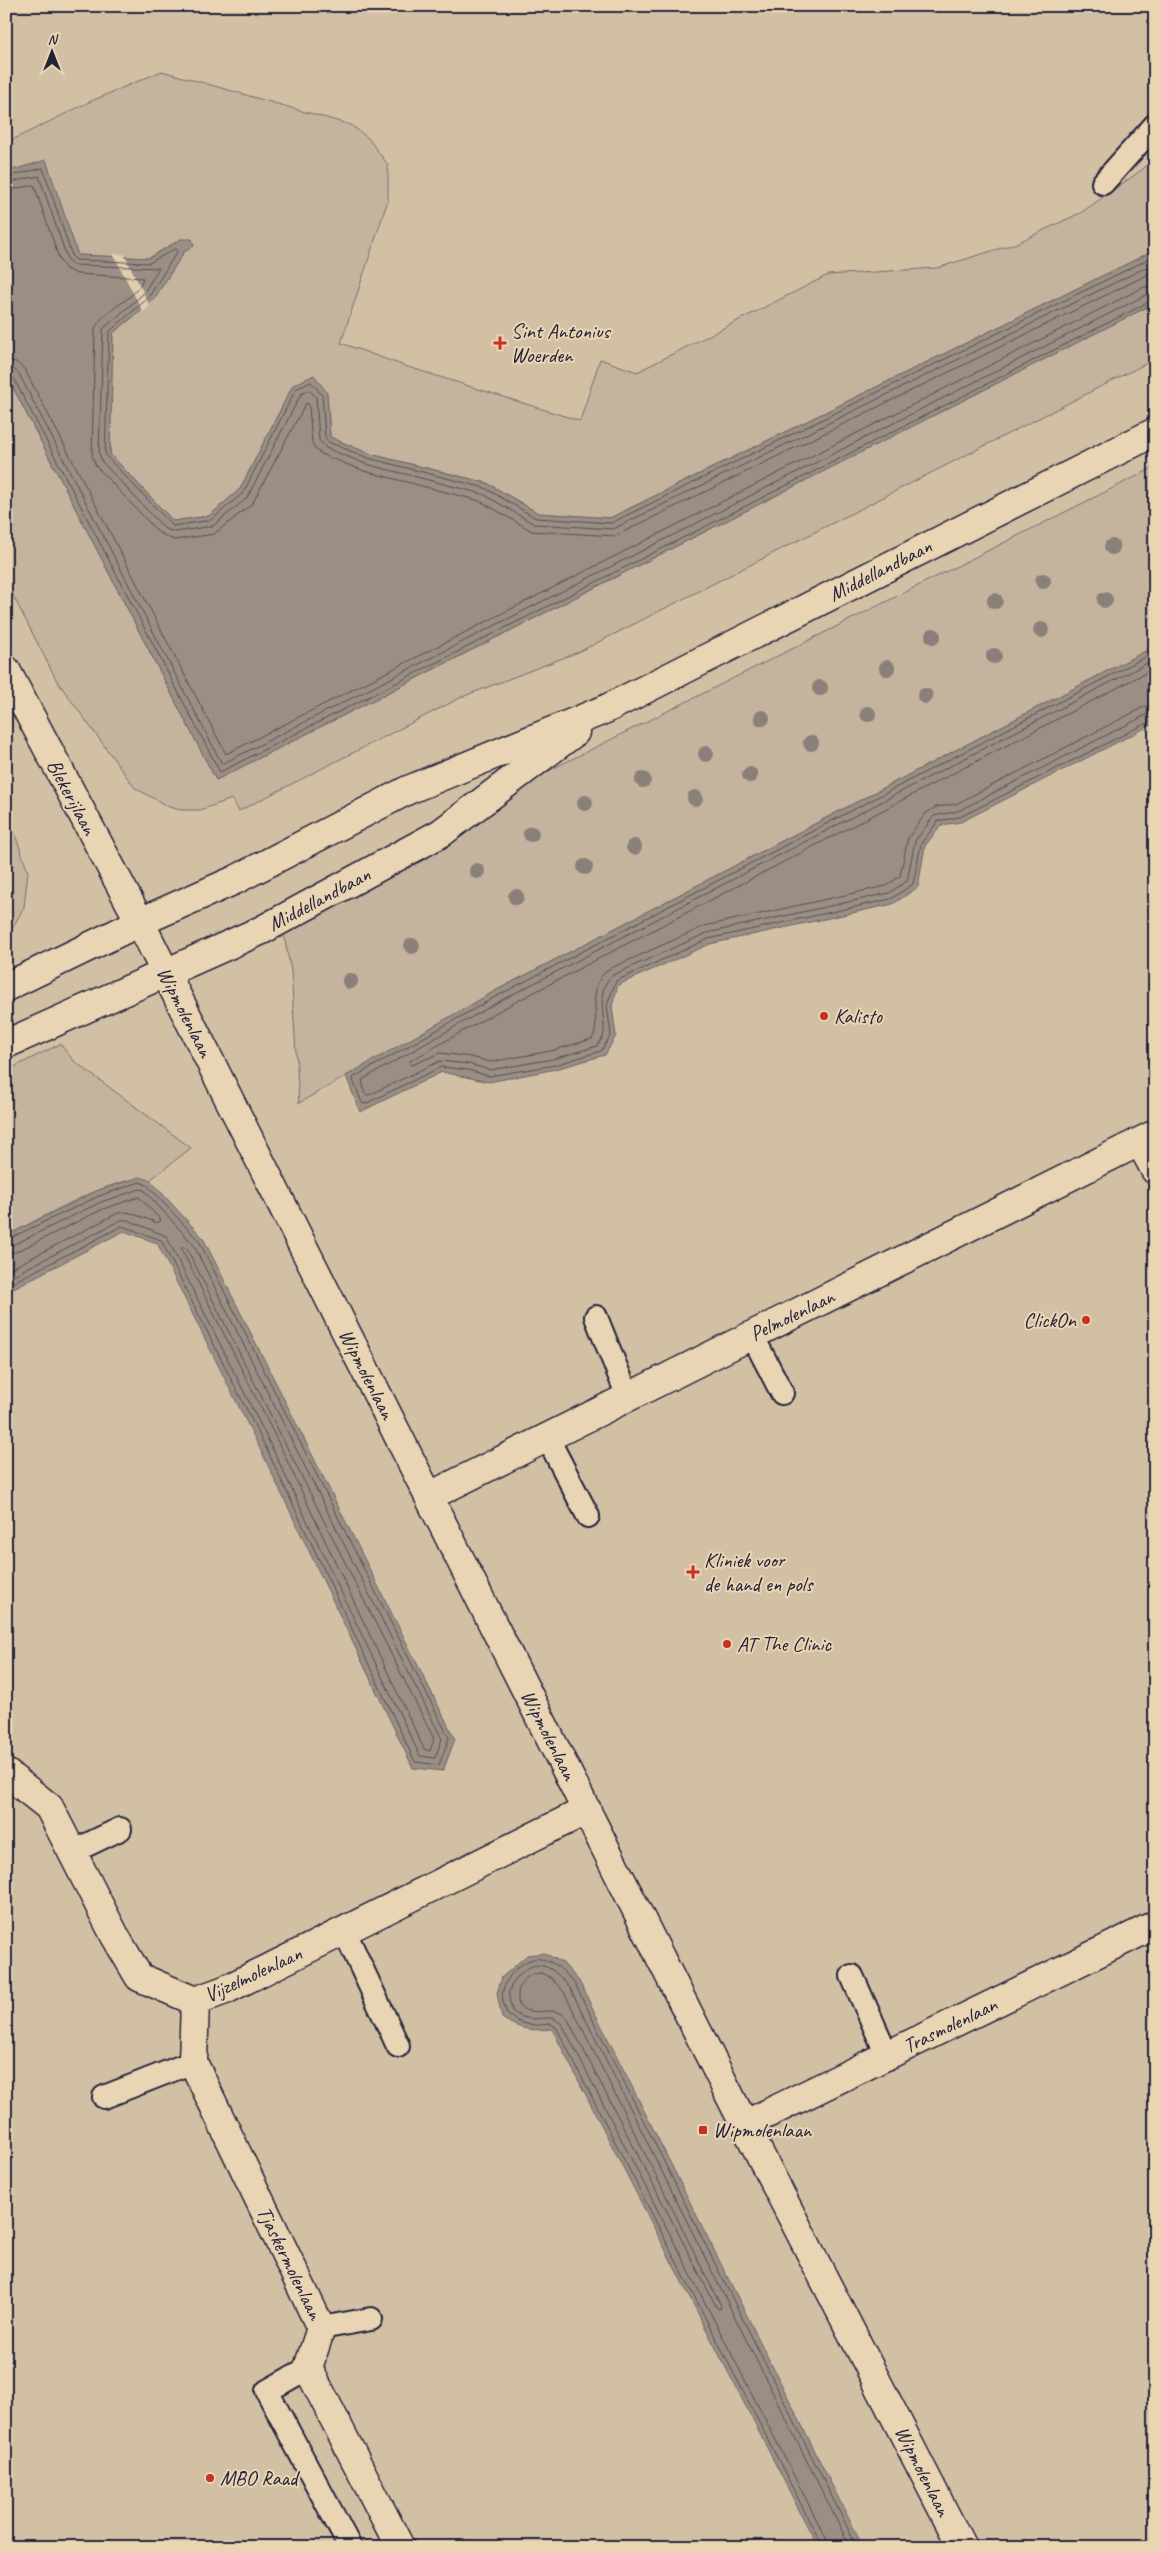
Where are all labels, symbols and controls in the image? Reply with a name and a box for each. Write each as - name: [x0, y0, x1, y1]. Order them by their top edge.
- north arrow: [28, 28, 78, 78]
- text: N: [48, 31, 59, 48]
- place label: Sint Antonius Woerden: [511, 318, 612, 368]
- marker: Sint Antonius Woerden: [493, 336, 507, 350]
- street label: Middellandbaan: [824, 533, 936, 607]
- street label: Blekerijlaan: [41, 755, 104, 841]
- street label: Middellandbaan: [263, 861, 375, 937]
- street label: Wipmolenlaan: [151, 962, 220, 1063]
- place label: Kalisto: [834, 1003, 883, 1029]
- marker: Kalisto: [818, 1010, 830, 1022]
- street label: Pelmolenlaan: [746, 1283, 840, 1347]
- place label: ClickOn: [1024, 1307, 1077, 1333]
- marker: ClickOn: [1080, 1314, 1092, 1326]
- street label: Wipmolenlaan: [333, 1324, 402, 1425]
- place label: Kliniek voor de hand en pols: [704, 1547, 814, 1597]
- marker: Kliniek voor de hand en pols: [686, 1565, 700, 1579]
- place label: AT The Clinic: [737, 1631, 832, 1657]
- marker: AT The Clinic: [721, 1638, 733, 1650]
- street label: Wipmolenlaan: [515, 1685, 584, 1786]
- street label: Vijzelmolenlaan: [200, 1940, 306, 2008]
- street label: Trasmolenlaan: [899, 1991, 1002, 2059]
- place label: Wipmolenlaan: [713, 2117, 813, 2143]
- marker: Wipmolenlaan: [697, 2124, 709, 2136]
- street label: Tjaskermolenlaan: [251, 2202, 329, 2325]
- street label: Wipmolenlaan: [889, 2421, 958, 2522]
- place label: MBO Raad: [220, 2465, 301, 2491]
- marker: MBO Raad: [204, 2472, 216, 2484]

